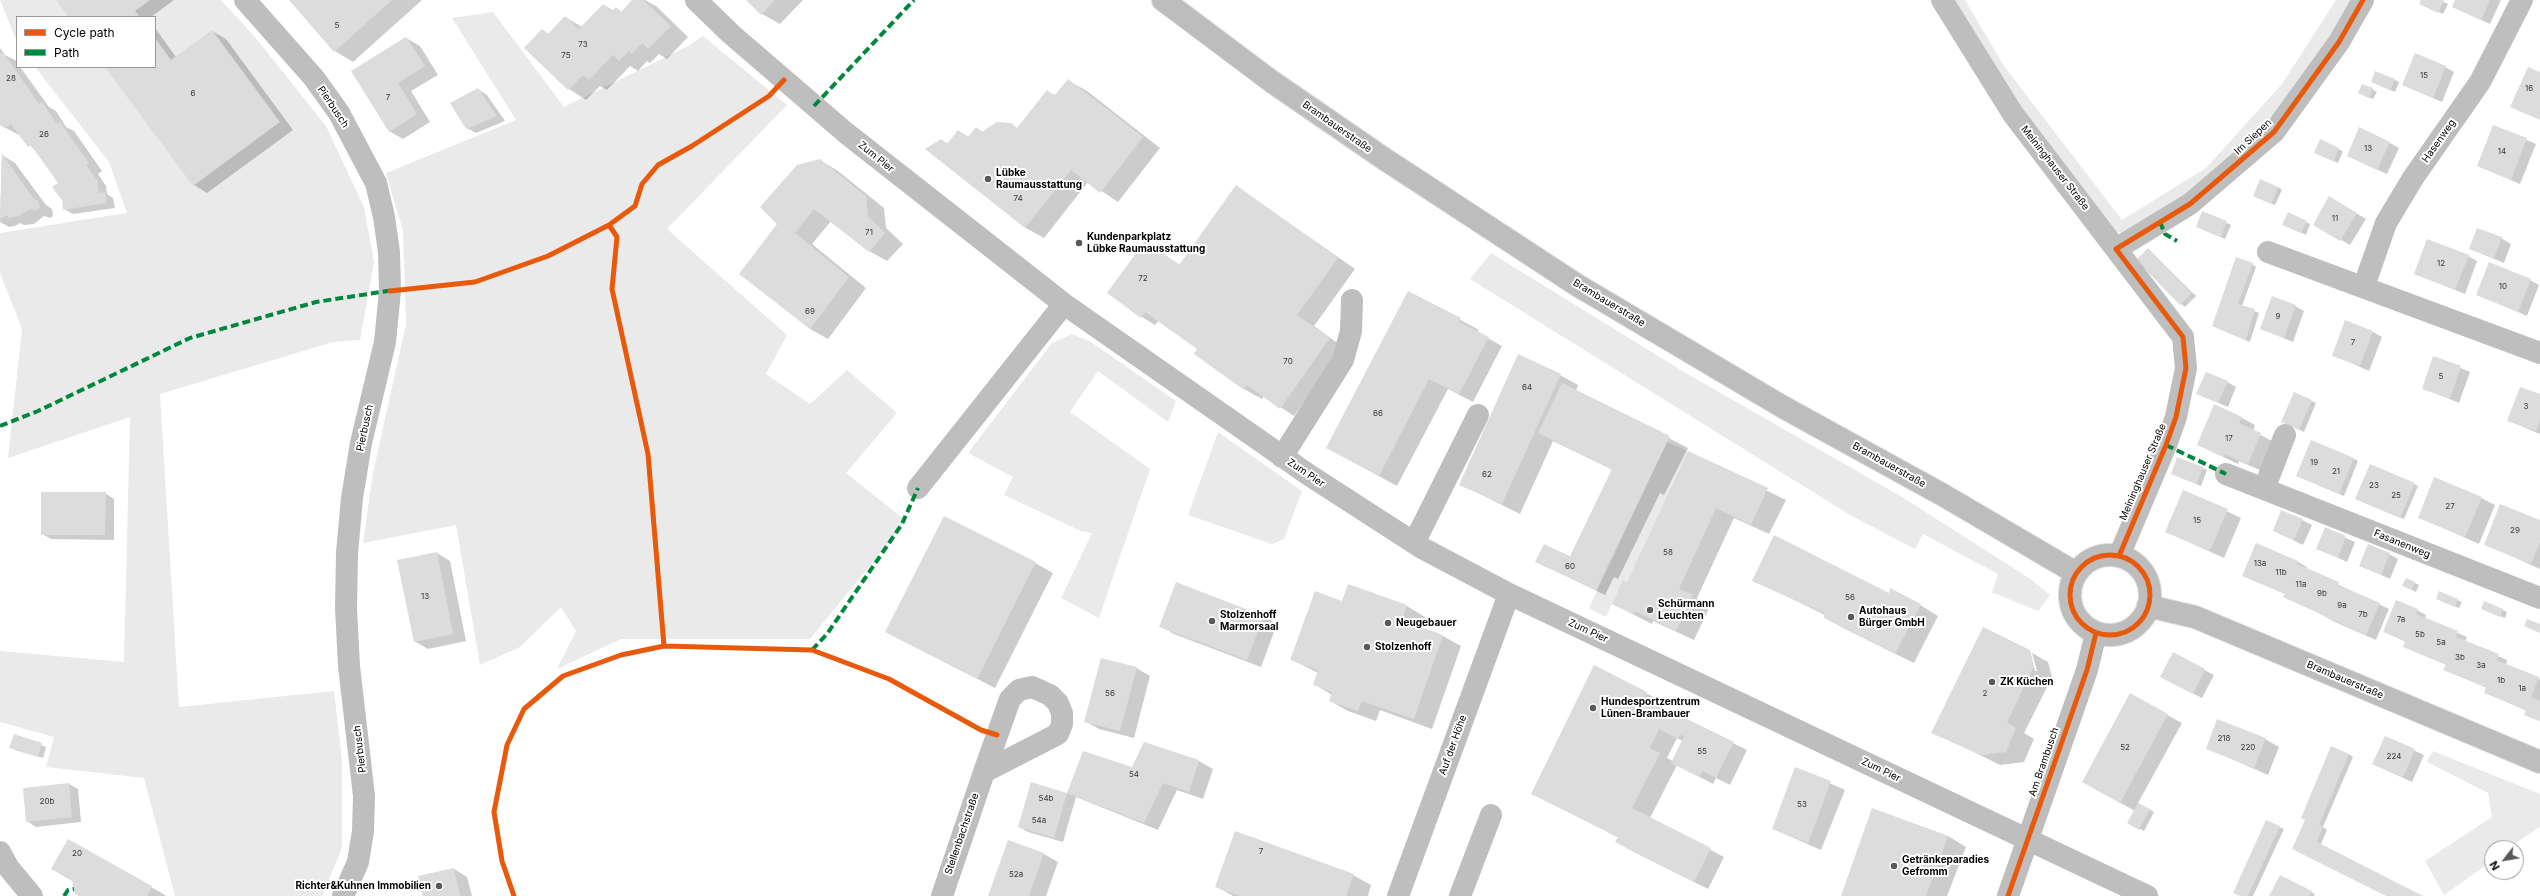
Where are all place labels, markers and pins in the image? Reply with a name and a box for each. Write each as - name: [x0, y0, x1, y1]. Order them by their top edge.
- place label: Lübke Raumausstattung: [996, 167, 1082, 190]
- marker: Lübke Raumausstattung: [983, 174, 993, 184]
- place label: Kundenparkplatz Lübke Raumausstattung: [1087, 231, 1205, 254]
- marker: Kundenparkplatz Lübke Raumausstattung: [1074, 238, 1084, 248]
- place label: Schürmann Leuchten: [1658, 598, 1714, 622]
- marker: Schürmann Leuchten: [1645, 605, 1655, 615]
- place label: Autohaus Bürger GmbH: [1859, 605, 1925, 628]
- place label: Stolzenhoff Marmorsaal: [1220, 609, 1279, 632]
- marker: Autohaus Bürger GmbH: [1846, 612, 1856, 622]
- marker: Stolzenhoff Marmorsaal: [1207, 616, 1217, 626]
- place label: Neugebauer: [1396, 617, 1457, 629]
- marker: Neugebauer: [1383, 618, 1393, 628]
- place label: Stolzenhoff: [1375, 641, 1432, 653]
- marker: Stolzenhoff: [1362, 642, 1372, 652]
- place label: ZK Küchen: [2000, 676, 2054, 688]
- marker: ZK Küchen: [1987, 677, 1997, 687]
- place label: Hundesportzentrum Lünen-Brambauer: [1601, 696, 1700, 720]
- marker: Hundesportzentrum Lünen-Brambauer: [1588, 703, 1598, 713]
- place label: Getränkeparadies Gefromm: [1902, 854, 1989, 878]
- marker: Getränkeparadies Gefromm: [1889, 861, 1899, 871]
- place label: Richter&Kuhnen Immobilien: [295, 880, 431, 892]
- marker: Richter&Kuhnen Immobilien: [434, 881, 444, 891]

